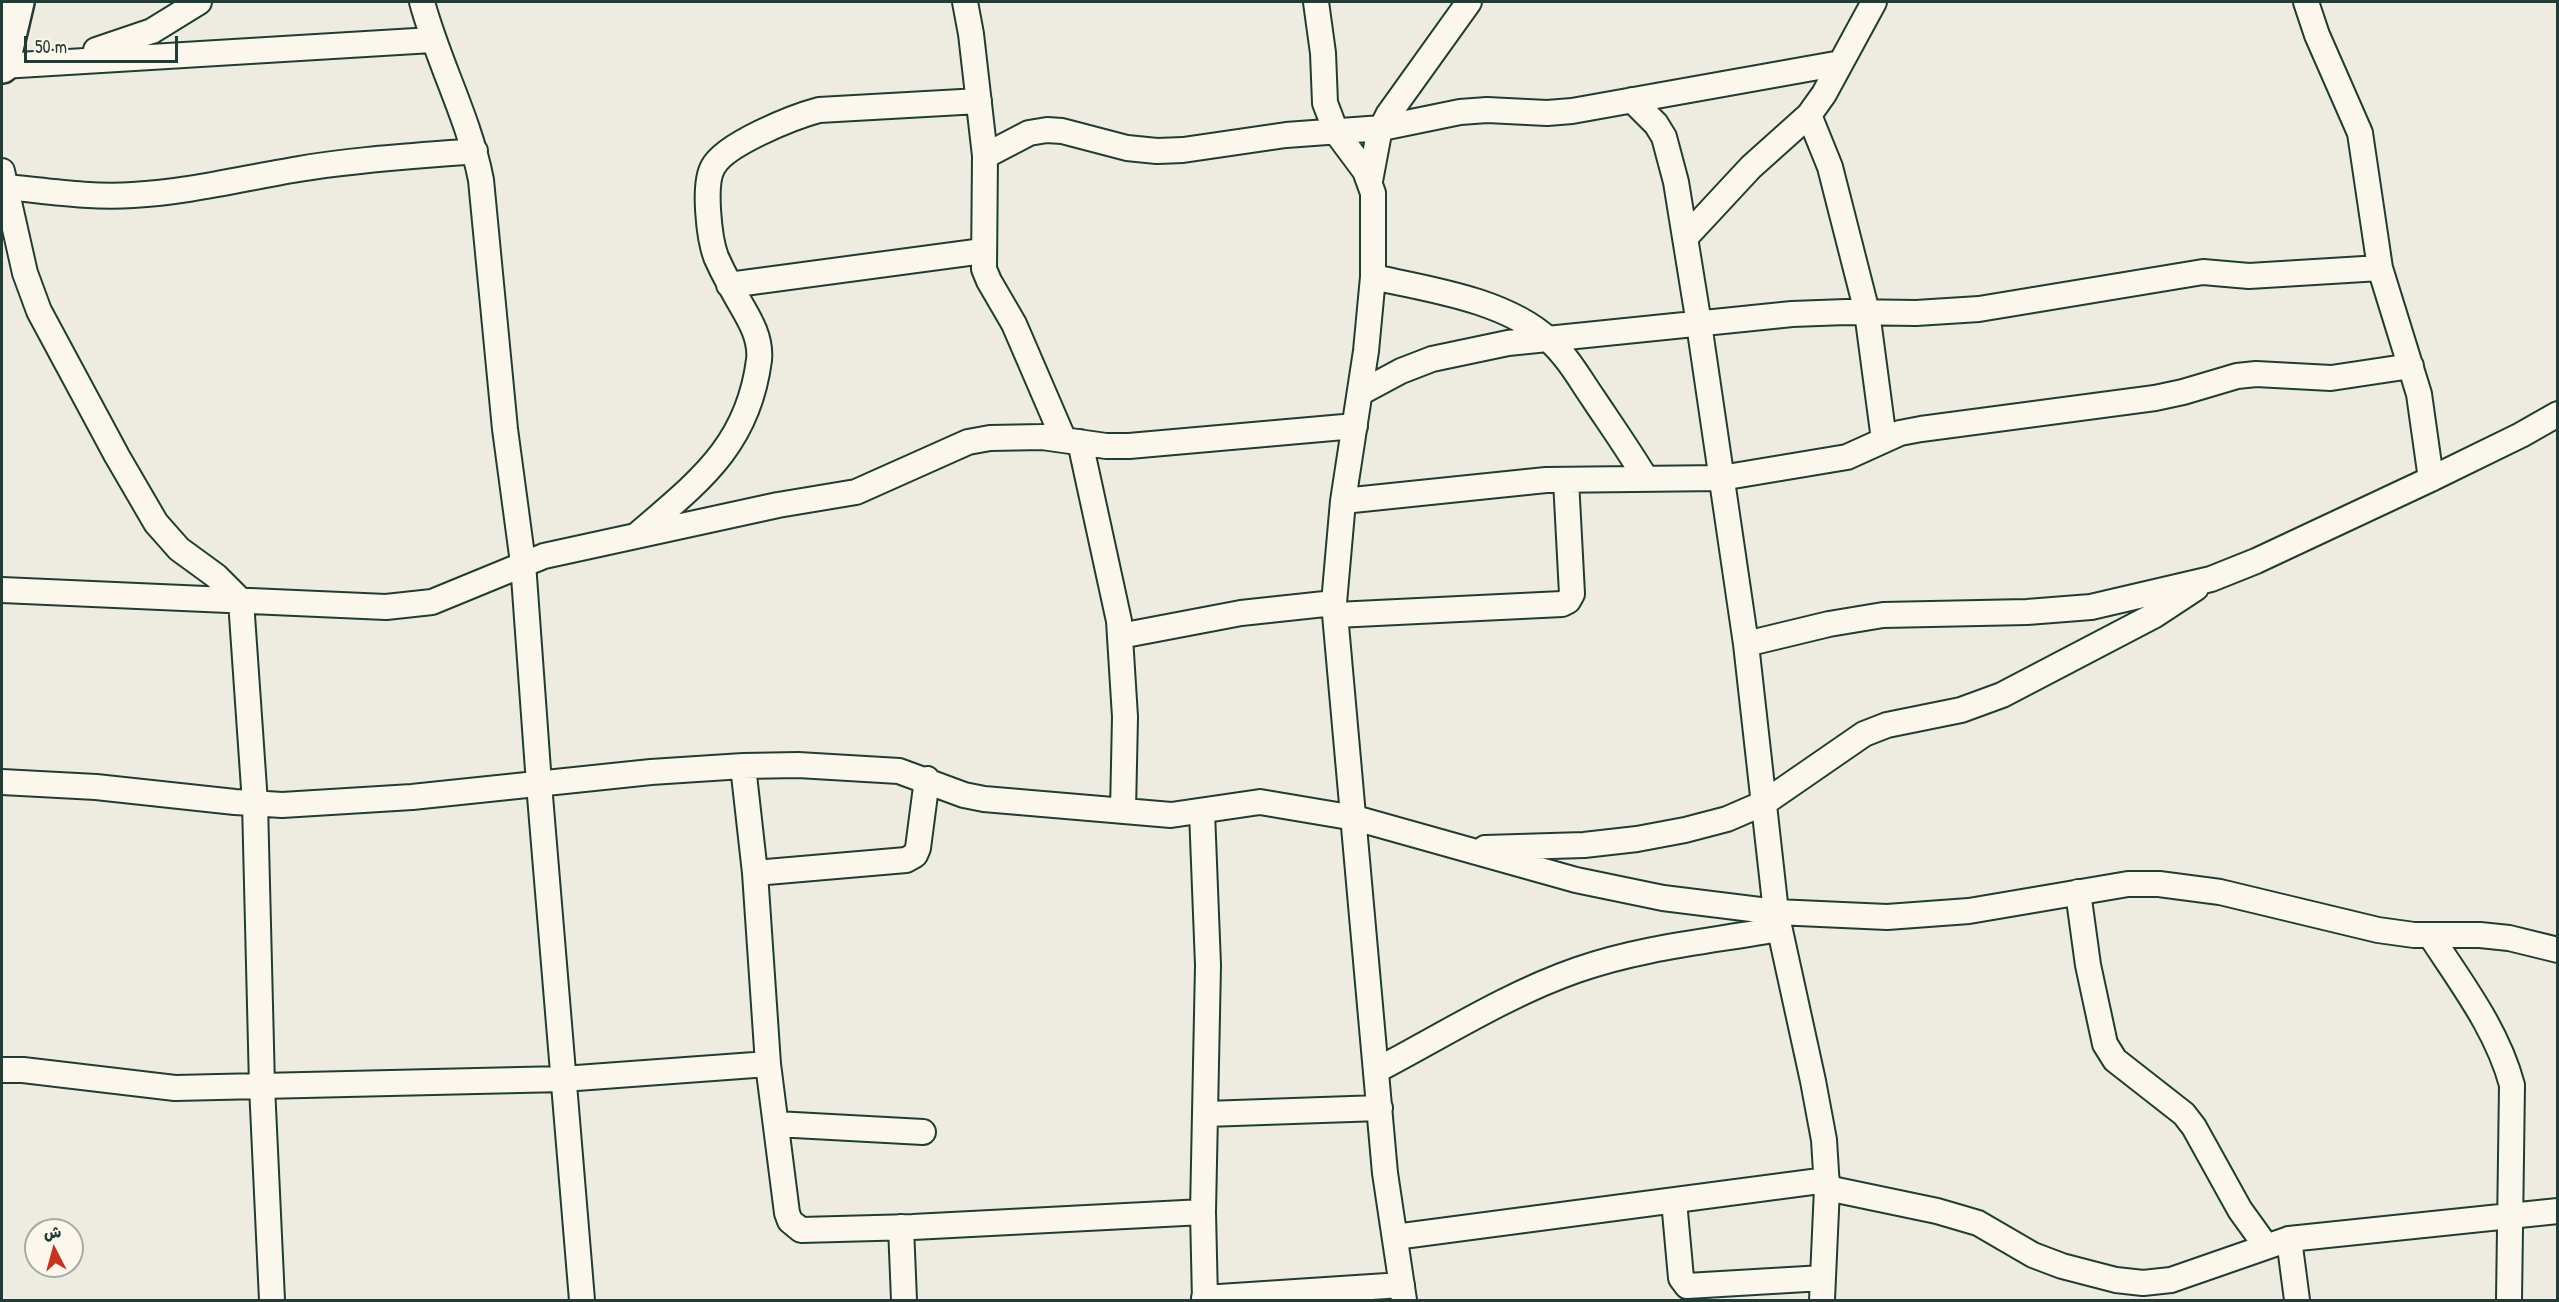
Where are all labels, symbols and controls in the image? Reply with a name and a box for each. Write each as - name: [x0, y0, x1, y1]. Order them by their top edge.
- scale bar: [27, 24, 182, 62]
- text: 50 m: [35, 34, 67, 59]
- north arrow: [24, 1218, 84, 1278]
- text: ش: [42, 1220, 62, 1244]

